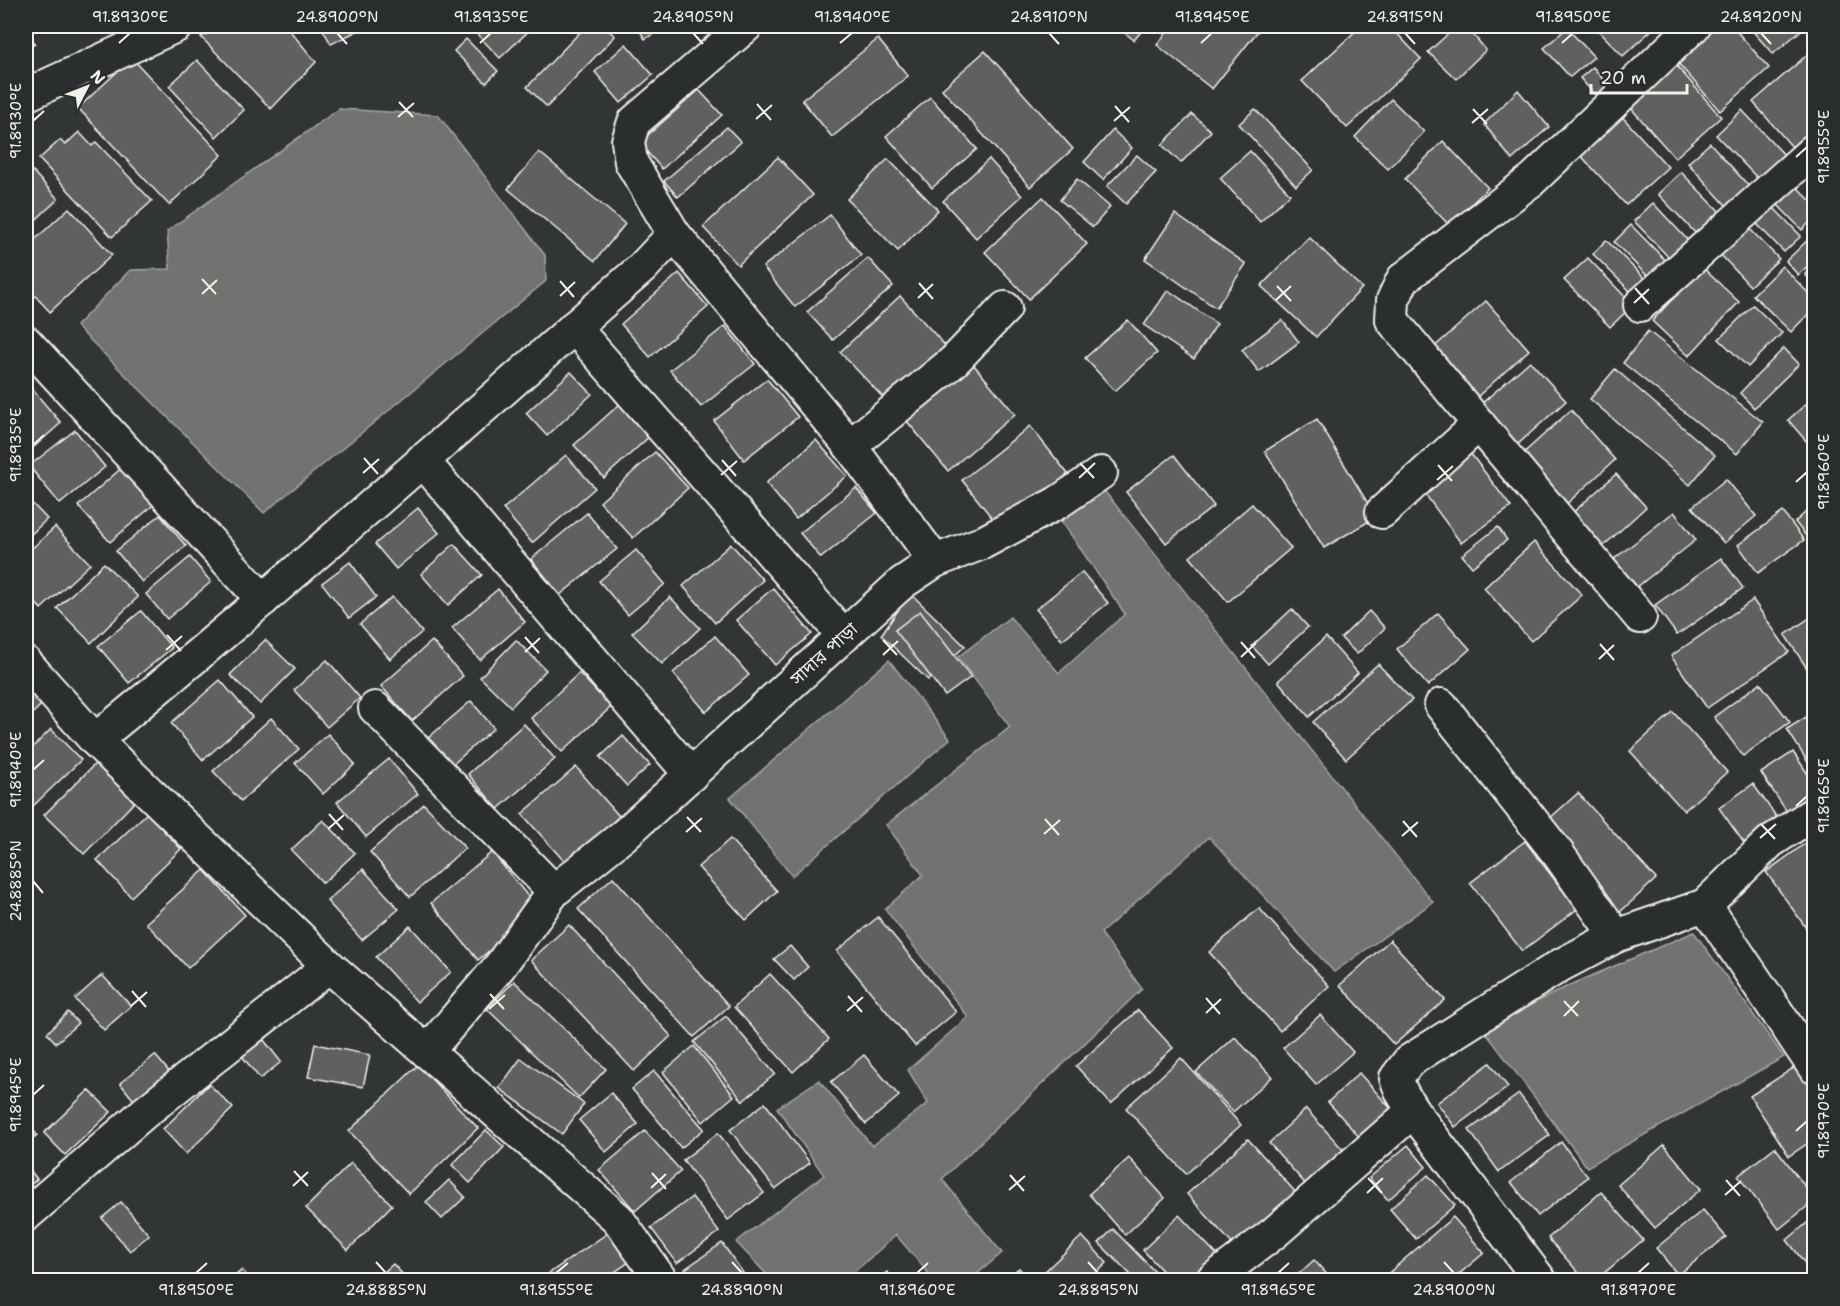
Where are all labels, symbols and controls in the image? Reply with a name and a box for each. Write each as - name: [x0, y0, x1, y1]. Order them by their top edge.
- text: 91.8930°E: [92, 7, 168, 27]
- text: 24.8900°N: [296, 7, 378, 27]
- text: 91.8935°E: [454, 7, 528, 27]
- text: 24.8905°N: [652, 7, 734, 27]
- text: 91.8940°E: [814, 7, 890, 27]
- text: 24.8910°N: [1010, 7, 1088, 27]
- text: 91.8945°E: [1174, 7, 1250, 27]
- text: 24.8915°N: [1367, 7, 1443, 27]
- text: 91.8950°E: [1535, 7, 1611, 27]
- text: 24.8920°N: [1720, 7, 1802, 27]
- north arrow: [57, 57, 117, 117]
- scale bar: [1591, 57, 1687, 95]
- text: N: [86, 66, 110, 89]
- text: 20 m: [1600, 66, 1646, 90]
- text: 91.8930°E: [6, 83, 26, 159]
- text: 91.8955°E: [1814, 110, 1834, 184]
- text: 91.8935°E: [6, 408, 26, 482]
- text: 91.8960°E: [1814, 434, 1834, 510]
- street label: সাদার পাড়া: [784, 617, 863, 691]
- text: 91.8940°E: [6, 732, 26, 808]
- text: 91.8965°E: [1814, 758, 1834, 834]
- text: 24.8885°N: [6, 840, 26, 922]
- text: 91.8945°E: [6, 1057, 26, 1133]
- text: 91.8970°E: [1814, 1083, 1834, 1159]
- text: 91.8950°E: [158, 1280, 234, 1300]
- text: 24.8885°N: [345, 1280, 427, 1300]
- text: 91.8955°E: [519, 1280, 593, 1300]
- text: 24.8890°N: [701, 1280, 783, 1300]
- text: 91.8960°E: [879, 1280, 955, 1300]
- text: 24.8895°N: [1057, 1280, 1139, 1300]
- text: 91.8965°E: [1240, 1280, 1316, 1300]
- text: 24.8900°N: [1413, 1280, 1495, 1300]
- text: 91.8970°E: [1600, 1280, 1676, 1300]

